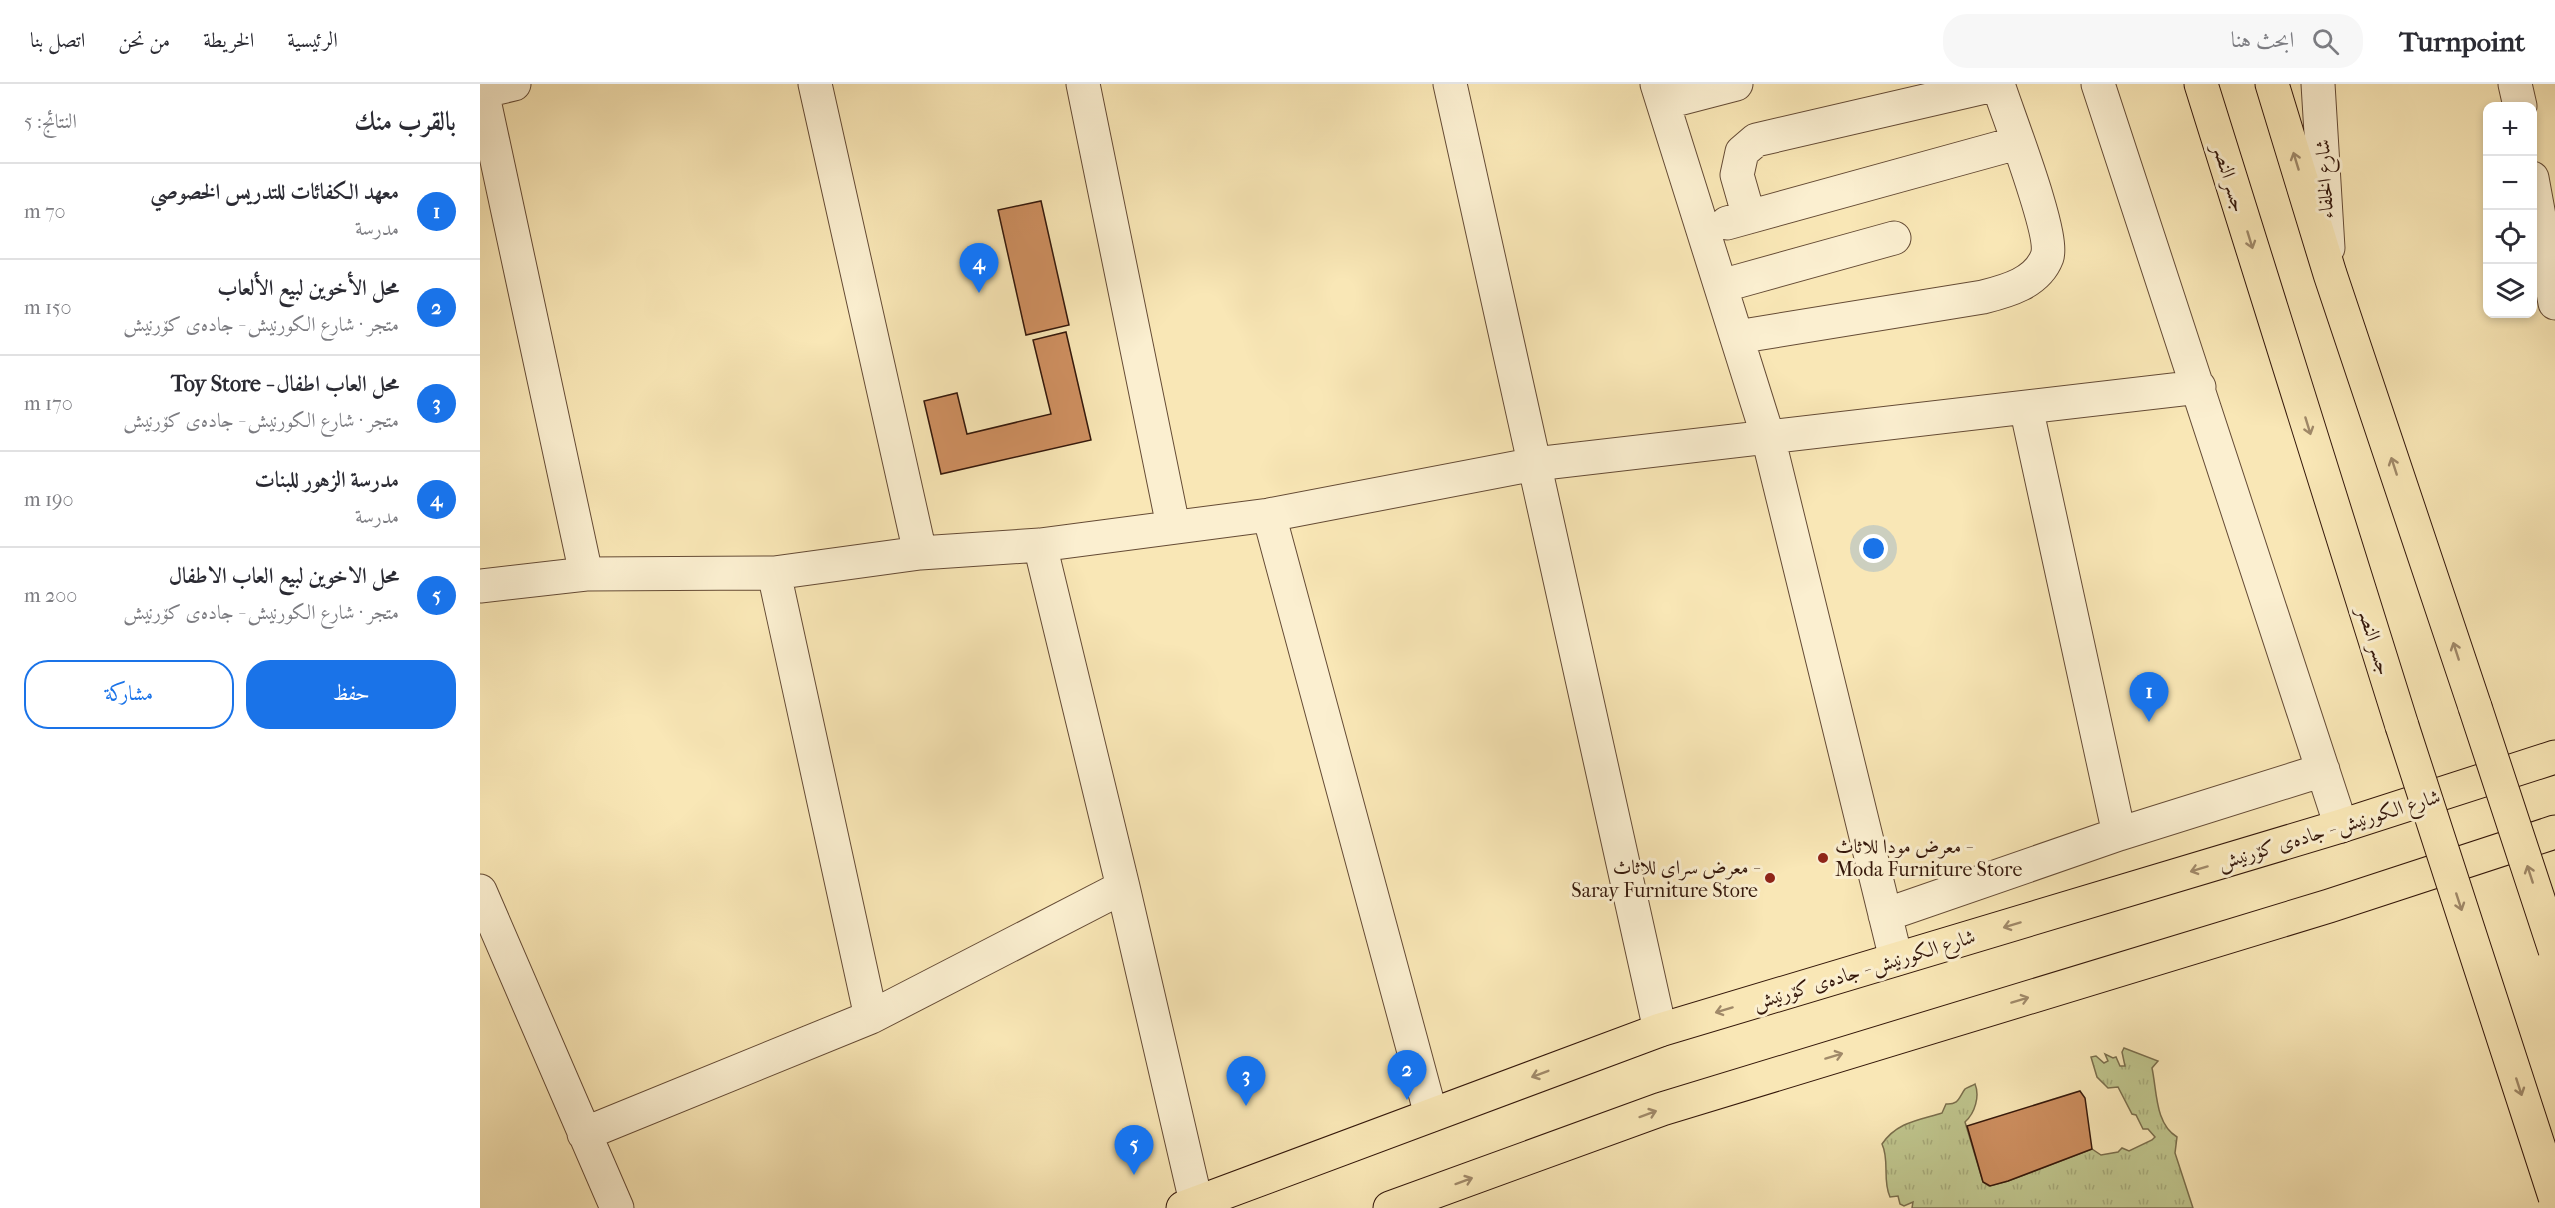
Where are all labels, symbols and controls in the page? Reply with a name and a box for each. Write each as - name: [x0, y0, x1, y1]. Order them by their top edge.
- search box: [1943, 14, 2363, 68]
- icon: search: [2309, 25, 2342, 58]
- text: Turnpoint: [2399, 25, 2525, 58]
- text: ابحث هنا: [2231, 27, 2294, 53]
- text: اتصل بنا: [30, 28, 85, 52]
- text: من نحن: [118, 28, 170, 52]
- text: الخريطة: [203, 28, 254, 52]
- text: الرئيسية: [287, 28, 338, 52]
- map controls: [2483, 102, 2537, 318]
- button: +: [2483, 102, 2537, 156]
- text: بالقرب منك: [354, 106, 456, 137]
- text: النتائج: 5: [24, 110, 77, 133]
- street label: شارع الخلفاء: [2311, 138, 2344, 219]
- street label: جسر النصر: [2206, 139, 2251, 216]
- one-way arrow: [2290, 152, 2301, 171]
- button: −: [2483, 156, 2537, 210]
- text: معهد الكفائات للتدريس الخصوصي: [150, 179, 399, 205]
- text: 70 m: [24, 200, 66, 223]
- text: 1: [433, 200, 440, 223]
- button: locate: [2483, 210, 2537, 264]
- text: مدرسة: [355, 217, 399, 240]
- one-way arrow: [2245, 230, 2256, 249]
- pin: 4: [960, 244, 998, 293]
- button: layers: [2483, 264, 2537, 318]
- text: محل الأخوين لبيع الألعاب: [217, 275, 399, 301]
- text: 150 m: [24, 296, 72, 319]
- text: 2: [431, 296, 442, 319]
- text: متجر · شارع الكورنيش - جادەی کۆرنیش: [123, 313, 399, 336]
- text: محل العاب اطفال - Toy Store: [171, 371, 399, 397]
- text: 170 m: [24, 392, 73, 415]
- text: 3: [432, 392, 441, 415]
- text: متجر · شارع الكورنيش - جادەی کۆرنیش: [123, 409, 399, 432]
- one-way arrow: [2303, 416, 2314, 435]
- one-way arrow: [2388, 457, 2399, 476]
- text: مدرسة الزهور للبنات: [254, 467, 399, 493]
- text: 190 m: [24, 488, 74, 511]
- text: 4: [431, 488, 442, 511]
- text: مدرسة: [355, 505, 399, 528]
- your location: [1859, 534, 1888, 563]
- text: محل الاخوين لبيع العاب الاطفال: [169, 563, 399, 589]
- text: 200 m: [24, 584, 77, 607]
- text: 5: [432, 584, 441, 607]
- text: متجر · شارع الكورنيش - جادەی کۆرنیش: [123, 601, 399, 624]
- street label: جسر النصر: [2351, 602, 2396, 679]
- one-way arrow: [2450, 642, 2461, 661]
- button: مشاركة: [24, 660, 234, 729]
- button: حفظ: [246, 660, 456, 729]
- pin: 1: [2130, 672, 2168, 722]
- street label: شارع الكورنيش - جادەی کۆرنیش: [2215, 785, 2445, 880]
- place label: معرض مودا للاثاث - Moda Furniture Store: [1835, 835, 2022, 881]
- marker: معرض مودا للاثاث - Moda Furniture Store: [1816, 851, 1830, 865]
- place label: معرض سراي للاثاث - Saray Furniture Store: [1571, 856, 1761, 902]
- one-way arrow: [2189, 864, 2208, 875]
- one-way arrow: [2524, 865, 2535, 884]
- marker: معرض سراي للاثاث - Saray Furniture Store: [1763, 871, 1777, 885]
- one-way arrow: [2454, 892, 2465, 911]
- one-way arrow: [2003, 920, 2022, 931]
- street label: شارع الكورنيش - جادەی کۆرنیش: [1750, 925, 1980, 1020]
- one-way arrow: [2011, 994, 2030, 1005]
- one-way arrow: [1715, 1005, 1734, 1016]
- pin: 2: [1388, 1050, 1426, 1100]
- one-way arrow: [1824, 1050, 1843, 1061]
- pin: 3: [1226, 1056, 1266, 1106]
- one-way arrow: [1531, 1070, 1550, 1081]
- one-way arrow: [2515, 1077, 2526, 1096]
- one-way arrow: [1638, 1107, 1656, 1118]
- pin: 5: [1114, 1126, 1154, 1175]
- one-way arrow: [1455, 1174, 1473, 1185]

